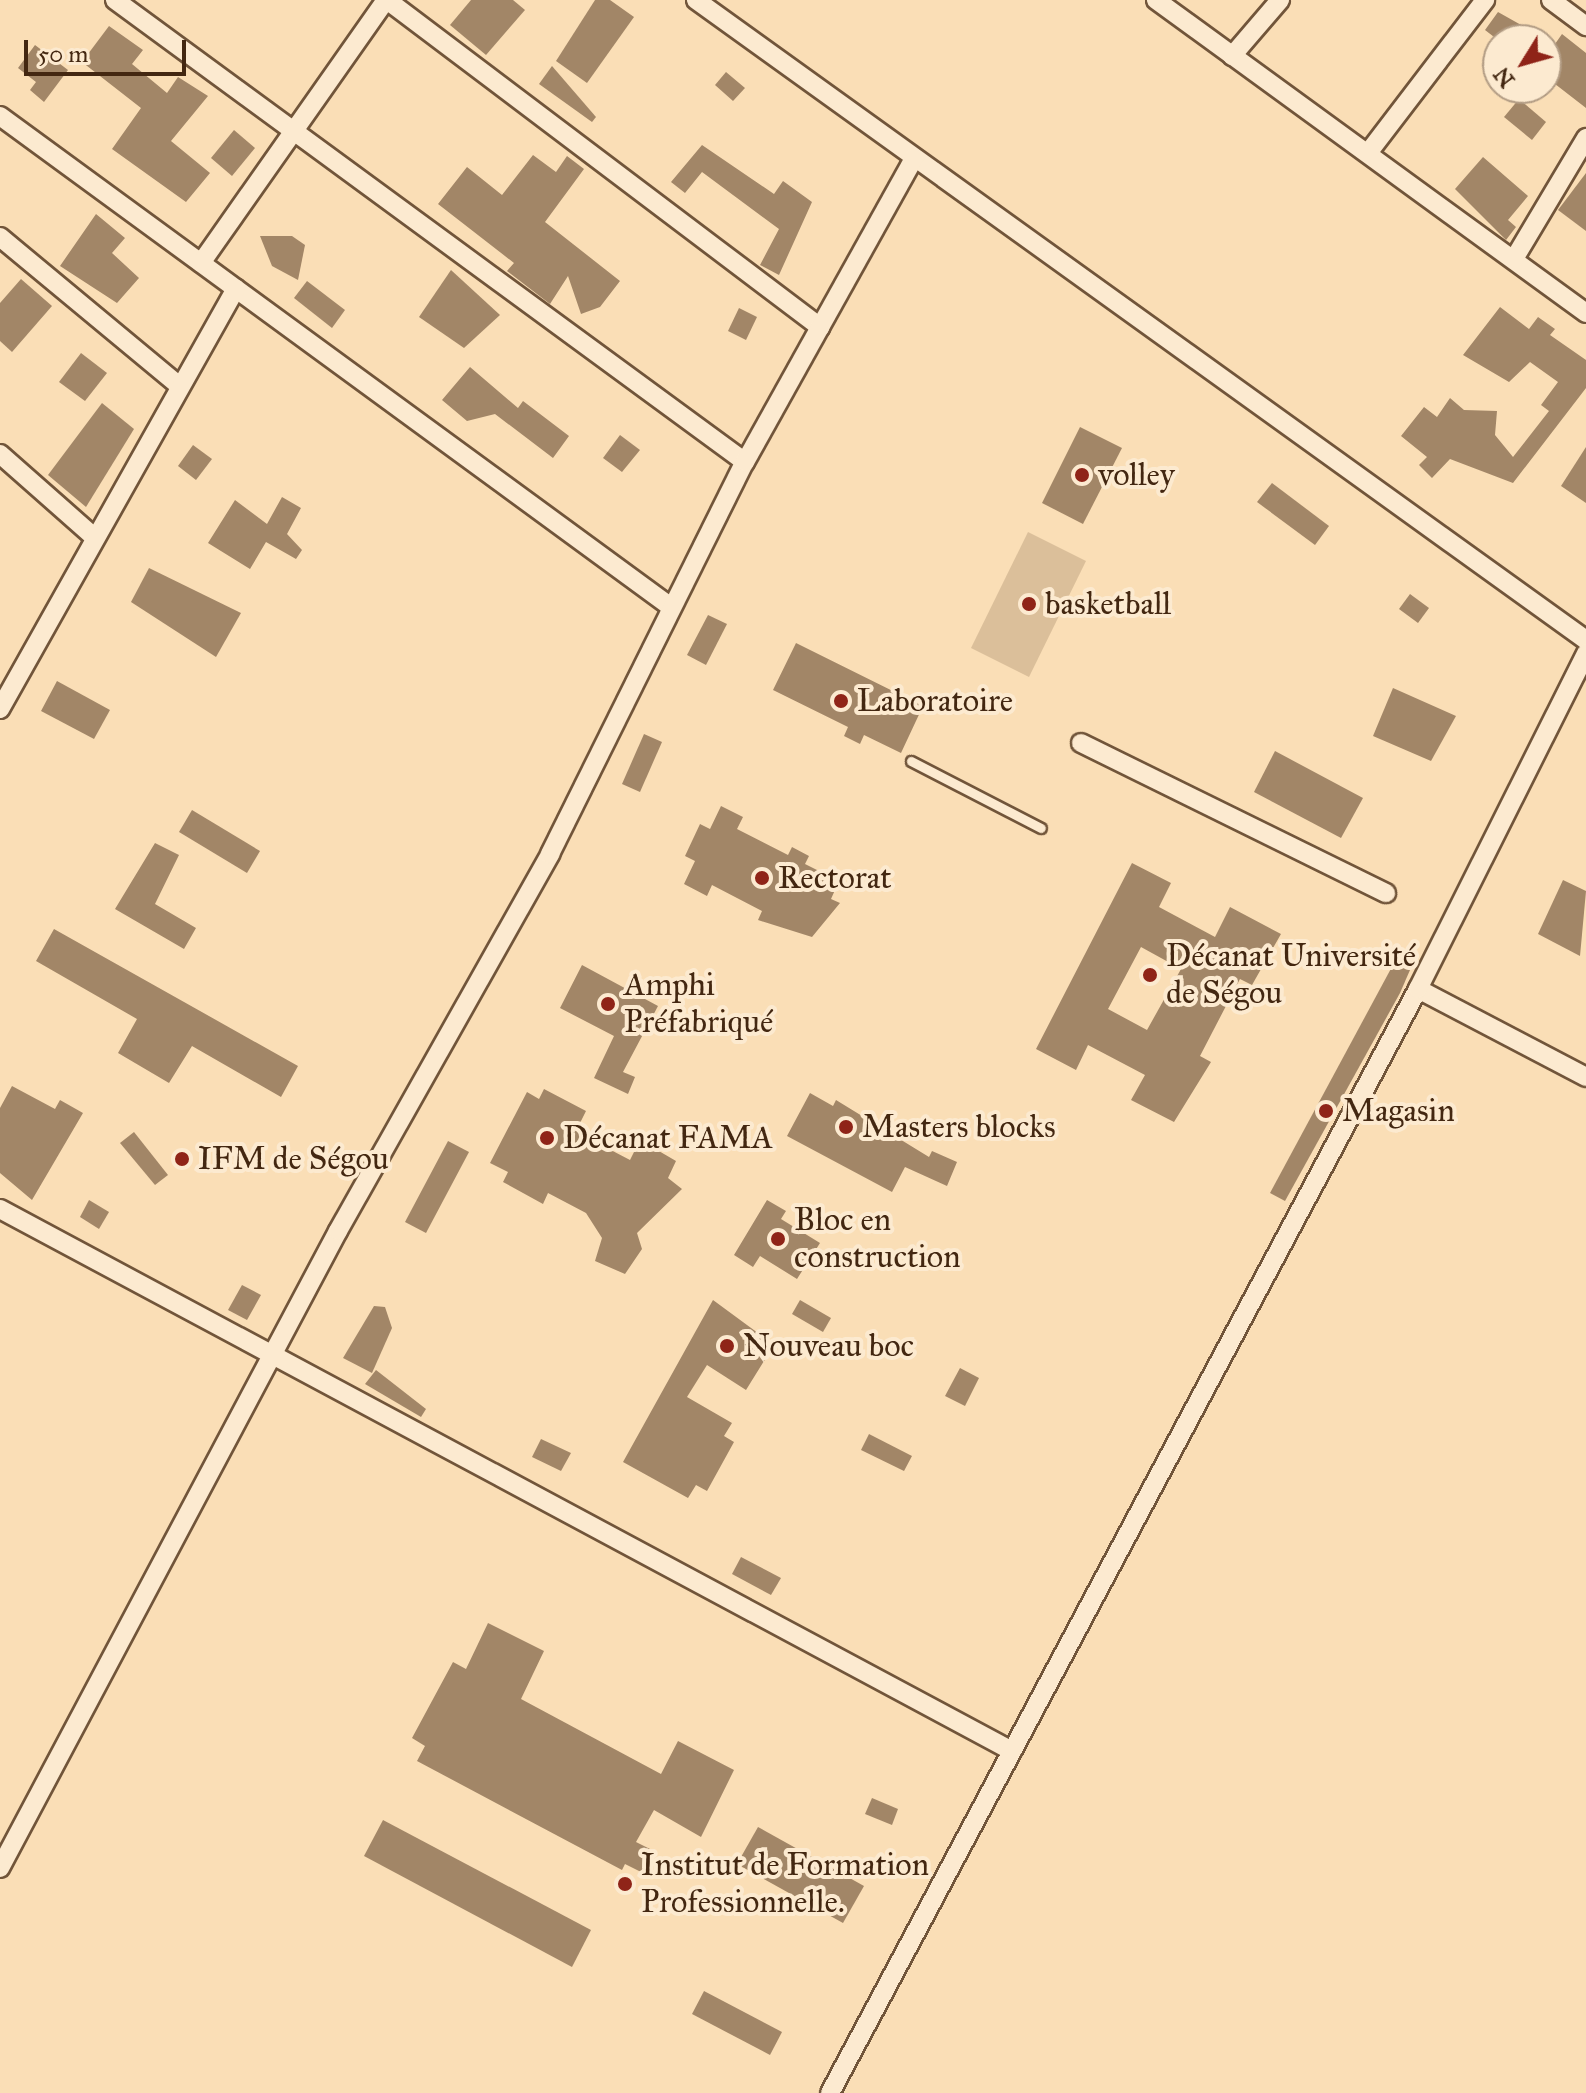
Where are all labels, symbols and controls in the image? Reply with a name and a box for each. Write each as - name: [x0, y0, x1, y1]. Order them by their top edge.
- scale bar: [28, 24, 190, 74]
- north arrow: [1482, 24, 1562, 104]
- text: 50 m: [38, 39, 88, 69]
- text: N: [1488, 62, 1520, 93]
- place label: volley: [1098, 456, 1175, 494]
- marker: volley: [1073, 466, 1091, 484]
- place label: basketball: [1045, 585, 1171, 623]
- marker: basketball: [1020, 595, 1038, 613]
- place label: Laboratoire: [857, 682, 1013, 720]
- marker: Laboratoire: [832, 692, 850, 710]
- place label: Rectorat: [778, 859, 892, 897]
- marker: Rectorat: [753, 869, 771, 887]
- place label: Décanat Université de Ségou: [1166, 938, 1416, 1013]
- marker: Décanat Université de Ségou: [1141, 966, 1159, 984]
- place label: Amphi Préfabriqué: [624, 967, 773, 1042]
- marker: Amphi Préfabriqué: [599, 995, 617, 1013]
- place label: Magasin: [1342, 1092, 1455, 1130]
- marker: Magasin: [1317, 1102, 1335, 1120]
- place label: Masters blocks: [862, 1108, 1056, 1146]
- marker: Masters blocks: [837, 1118, 855, 1136]
- place label: Décanat FAMA: [563, 1119, 773, 1157]
- marker: Décanat FAMA: [538, 1129, 556, 1147]
- place label: IFM de Ségou: [198, 1140, 389, 1178]
- marker: IFM de Ségou: [173, 1150, 191, 1168]
- place label: Bloc en construction: [794, 1202, 961, 1277]
- marker: Bloc en construction: [769, 1230, 787, 1248]
- place label: Nouveau boc: [743, 1327, 914, 1365]
- marker: Nouveau boc: [718, 1337, 736, 1355]
- place label: Institut de Formation Professionnelle.: [641, 1847, 929, 1922]
- marker: Institut de Formation Professionnelle.: [616, 1875, 634, 1893]

